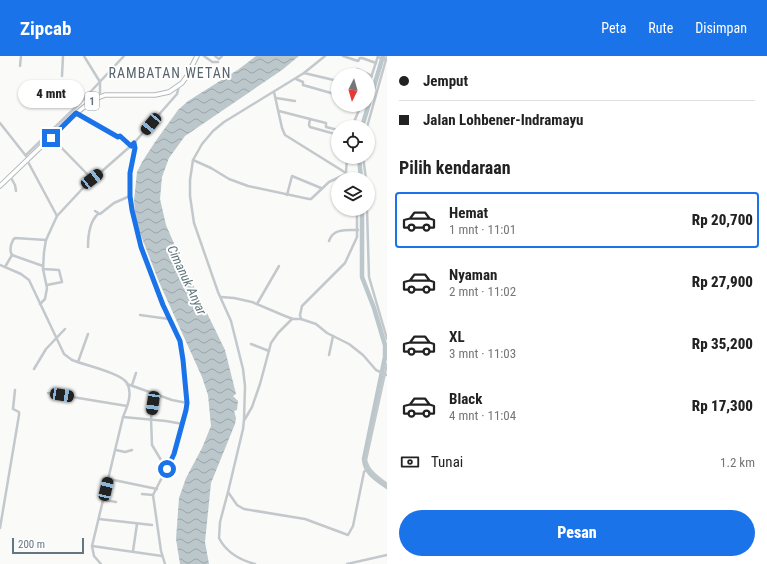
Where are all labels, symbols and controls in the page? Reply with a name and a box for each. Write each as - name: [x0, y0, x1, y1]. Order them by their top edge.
- text: Zipcab: [20, 17, 71, 40]
- text: Peta: [601, 20, 626, 36]
- text: Rute: [648, 20, 673, 36]
- text: Disimpan: [695, 20, 747, 36]
- district label: RAMBATAN WETAN: [109, 65, 231, 81]
- north arrow: [331, 68, 375, 112]
- map controls: [331, 68, 375, 216]
- text: Jemput: [423, 72, 468, 90]
- callout: 4 mnt: [18, 80, 84, 108]
- text: 4 mnt: [36, 86, 66, 101]
- road number: 1: [85, 92, 99, 110]
- car: [139, 111, 163, 137]
- text: Jalan Lohbener-Indramayu: [423, 111, 584, 129]
- button: locate: [331, 120, 375, 164]
- route end: [42, 129, 60, 147]
- text: Pilih kendaraan: [399, 157, 511, 178]
- car: [79, 167, 105, 191]
- button: layers: [331, 172, 375, 216]
- icon: car: [401, 202, 437, 238]
- text: Hemat: [449, 204, 488, 222]
- text: Rp 20,700: [692, 211, 753, 229]
- text: 1 mnt · 11:01: [449, 222, 516, 237]
- water label: Cimanuk Anyar: [164, 243, 210, 318]
- icon: car: [401, 264, 437, 300]
- text: Nyaman: [449, 266, 497, 284]
- text: Rp 27,900: [692, 273, 753, 291]
- text: 2 mnt · 11:02: [449, 284, 516, 299]
- icon: car: [401, 326, 437, 362]
- text: XL: [449, 328, 465, 346]
- text: Rp 35,200: [692, 335, 753, 353]
- text: 3 mnt · 11:03: [449, 346, 516, 361]
- car: [49, 387, 75, 403]
- icon: car: [401, 388, 437, 424]
- car: [145, 390, 161, 416]
- text: Black: [449, 390, 482, 408]
- text: Rp 17,300: [692, 397, 753, 415]
- text: 4 mnt · 11:04: [449, 408, 516, 423]
- icon: cash: [399, 451, 421, 473]
- text: Tunai: [431, 453, 463, 471]
- text: 1.2 km: [720, 455, 755, 470]
- route start: [158, 460, 176, 478]
- car: [97, 476, 115, 502]
- button: Pesan: [399, 510, 755, 556]
- scale bar: [12, 536, 84, 555]
- text: 200 m: [18, 538, 45, 551]

